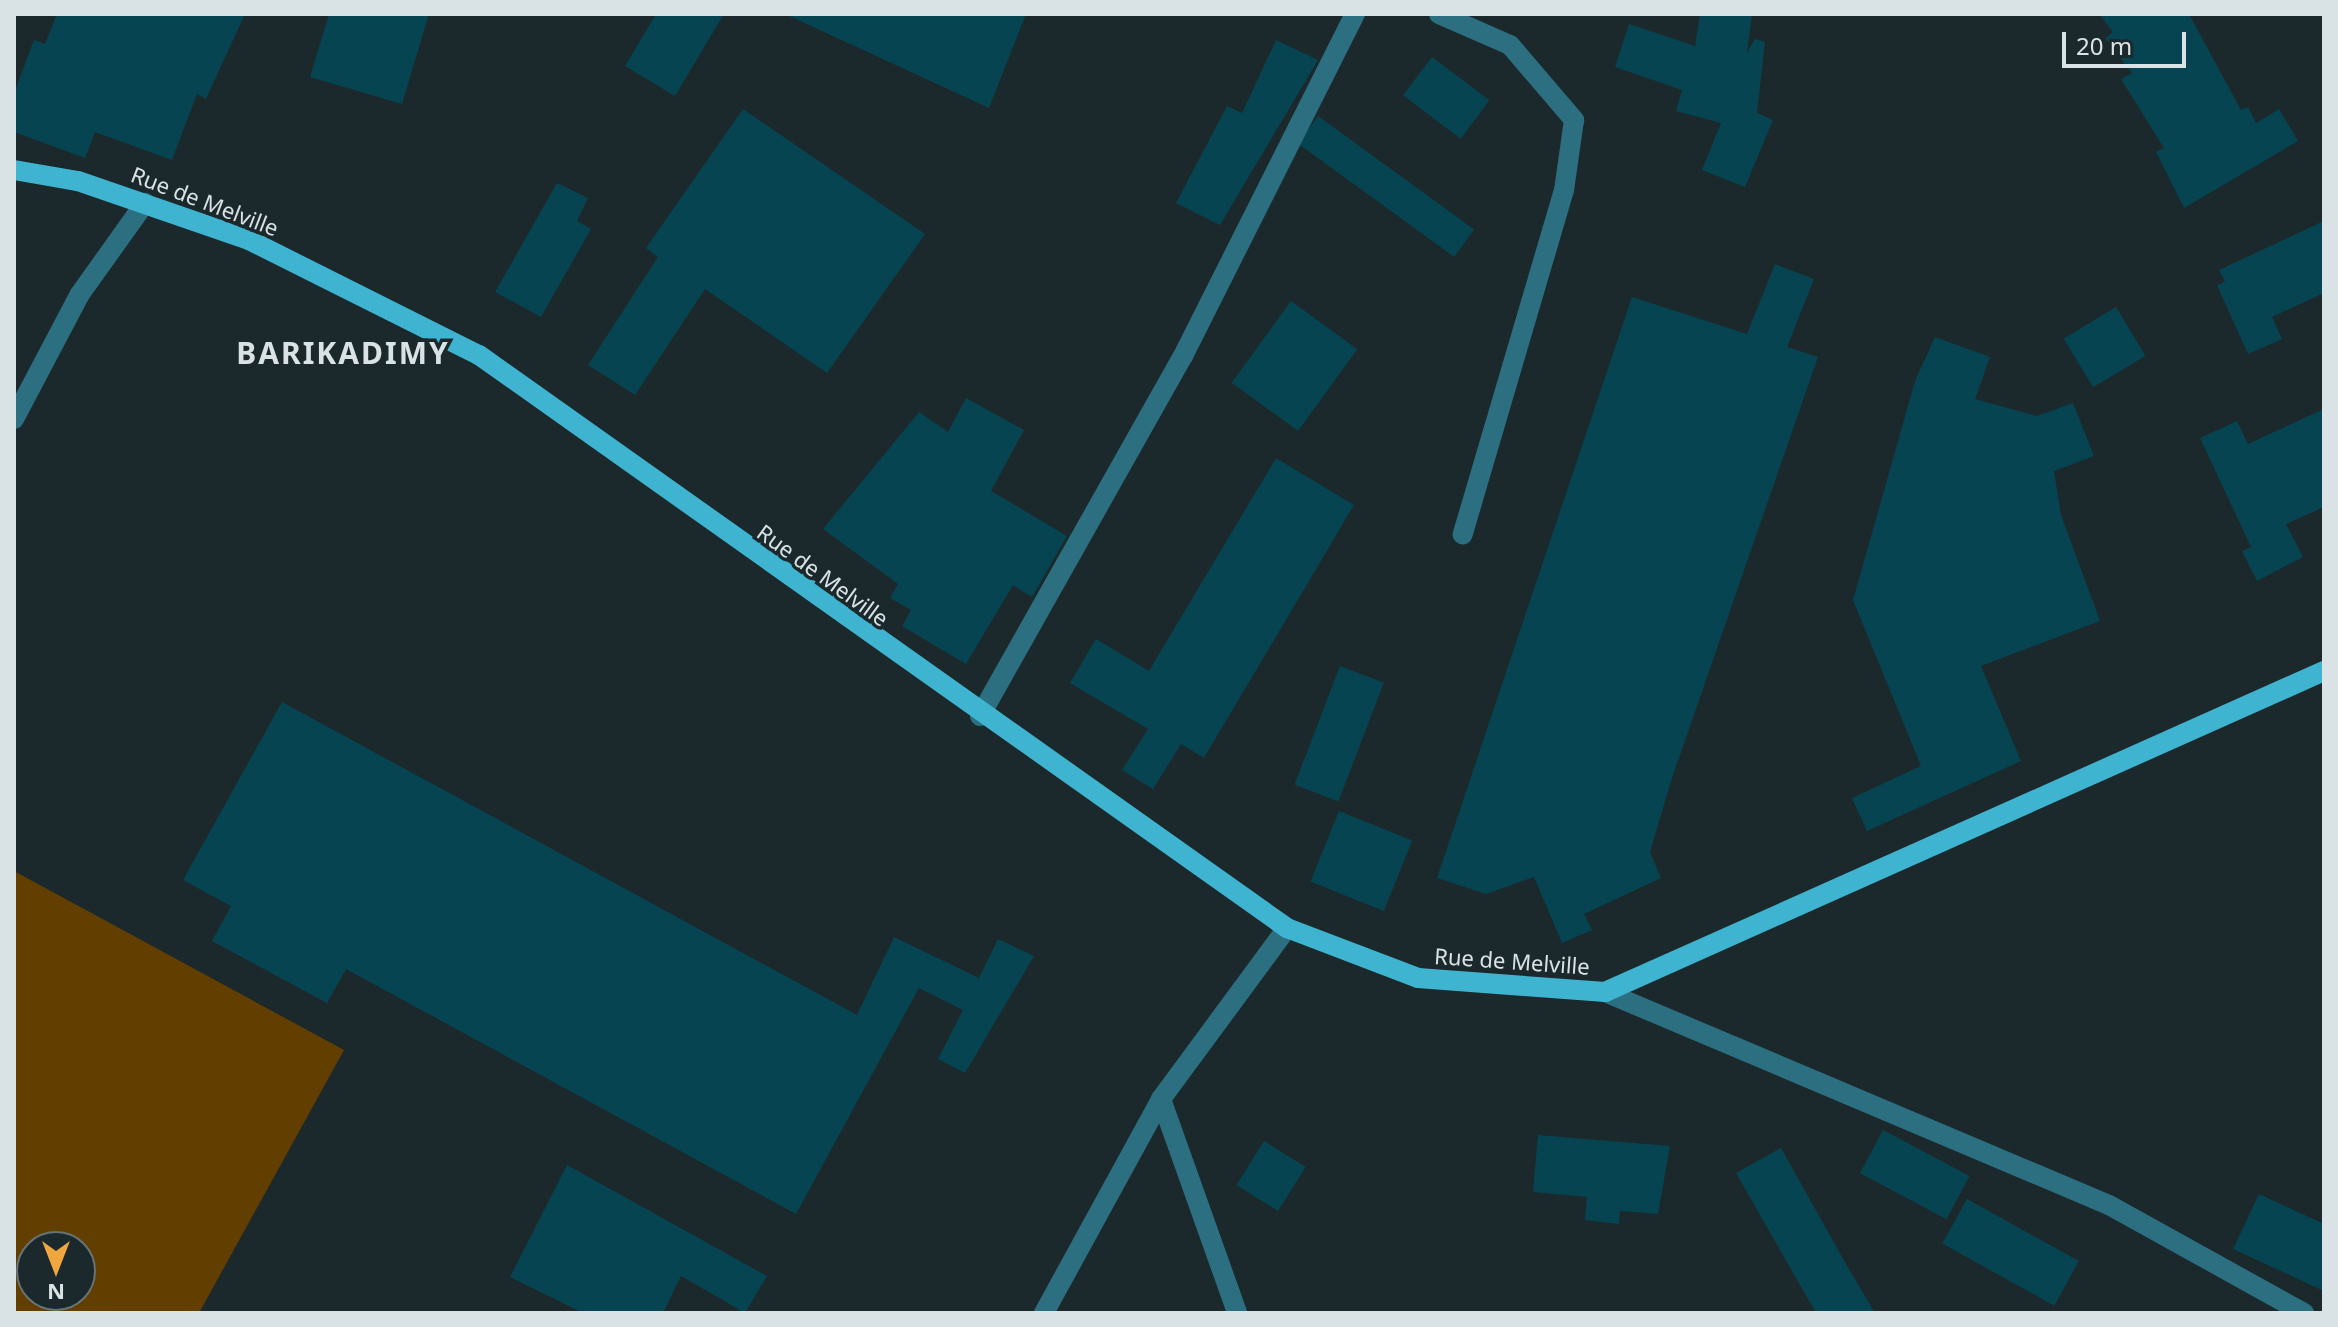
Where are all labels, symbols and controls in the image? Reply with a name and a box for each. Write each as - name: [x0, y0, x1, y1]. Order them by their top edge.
- scale bar: [2066, 16, 2190, 66]
- text: 20 m: [2076, 29, 2132, 62]
- street label: Rue de Melville: [128, 161, 282, 241]
- district label: BARIKADIMY: [236, 335, 450, 371]
- street label: Rue de Melville: [752, 519, 894, 631]
- street label: Rue de Melville: [1433, 942, 1591, 980]
- north arrow: [16, 1231, 96, 1311]
- text: N: [47, 1278, 65, 1308]

